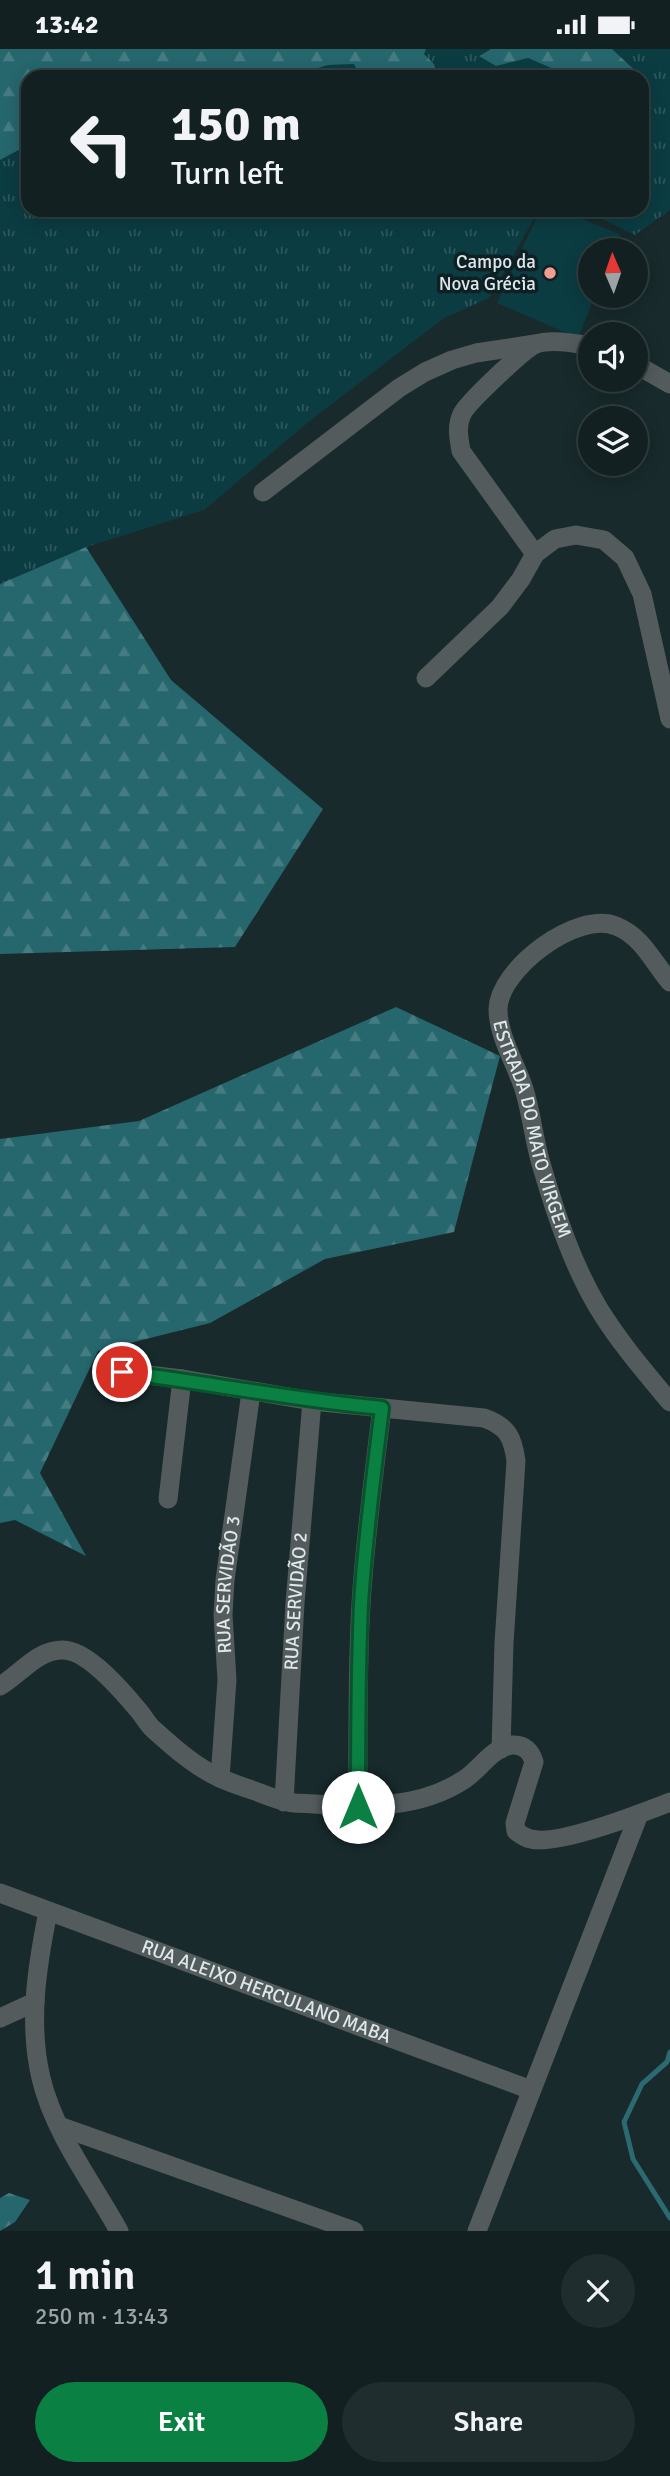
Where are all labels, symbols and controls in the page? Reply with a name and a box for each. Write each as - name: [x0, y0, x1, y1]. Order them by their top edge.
- text: 13:42: [35, 9, 99, 41]
- text: 150 m: [171, 94, 301, 154]
- icon: left: [56, 98, 147, 189]
- text: Turn left: [171, 154, 284, 193]
- north arrow: [578, 238, 648, 308]
- map controls: [578, 238, 648, 476]
- place label: Campo da Nova Grécia: [439, 250, 536, 296]
- marker: Campo da Nova Grécia: [542, 265, 558, 281]
- button: sound: [578, 322, 648, 392]
- button: layers: [578, 406, 648, 476]
- street label: ESTRADA DO MATO VIRGEM: [487, 1018, 576, 1242]
- pin: [92, 1342, 152, 1402]
- icon: arrive: [103, 1353, 141, 1391]
- street label: RUA SERVIDÃO 3: [211, 1514, 246, 1654]
- street label: RUA SERVIDÃO 2: [279, 1531, 313, 1671]
- position arrow: [321, 1770, 395, 1844]
- street label: RUA ALEIXO HERCULANO MABA: [138, 1935, 395, 2049]
- text: 1 min: [35, 2250, 136, 2301]
- button: close: [561, 2254, 635, 2328]
- text: 250 m · 13:43: [35, 2302, 169, 2331]
- button: Exit: [35, 2382, 328, 2462]
- button: Share: [342, 2382, 635, 2462]

